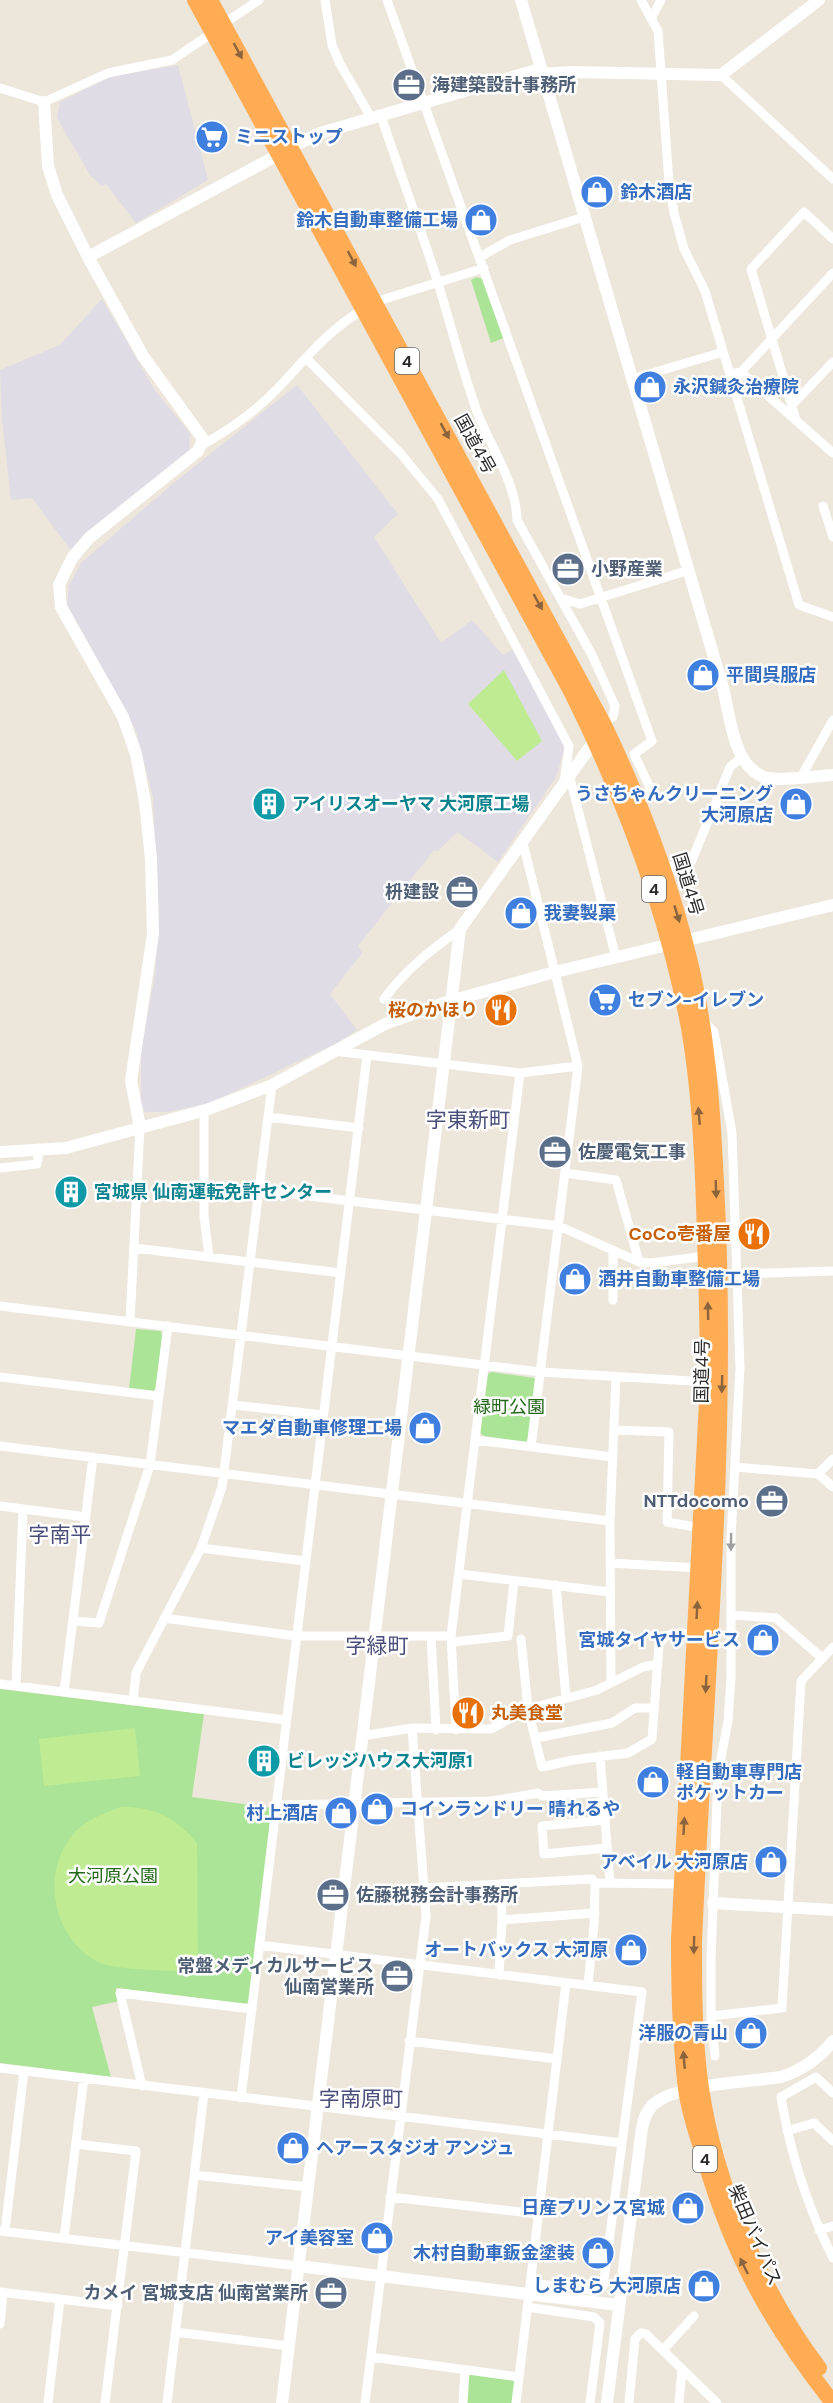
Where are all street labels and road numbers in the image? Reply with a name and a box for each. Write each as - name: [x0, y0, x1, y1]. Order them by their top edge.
- road number: 4: [395, 348, 419, 374]
- street label: 国道4号: [449, 410, 501, 478]
- street label: 国道4号: [667, 849, 709, 919]
- road number: 4: [642, 876, 666, 902]
- street label: 国道4号: [689, 1338, 715, 1404]
- road number: 4: [693, 2146, 717, 2172]
- street label: 柴田バイパス: [723, 2181, 787, 2289]

